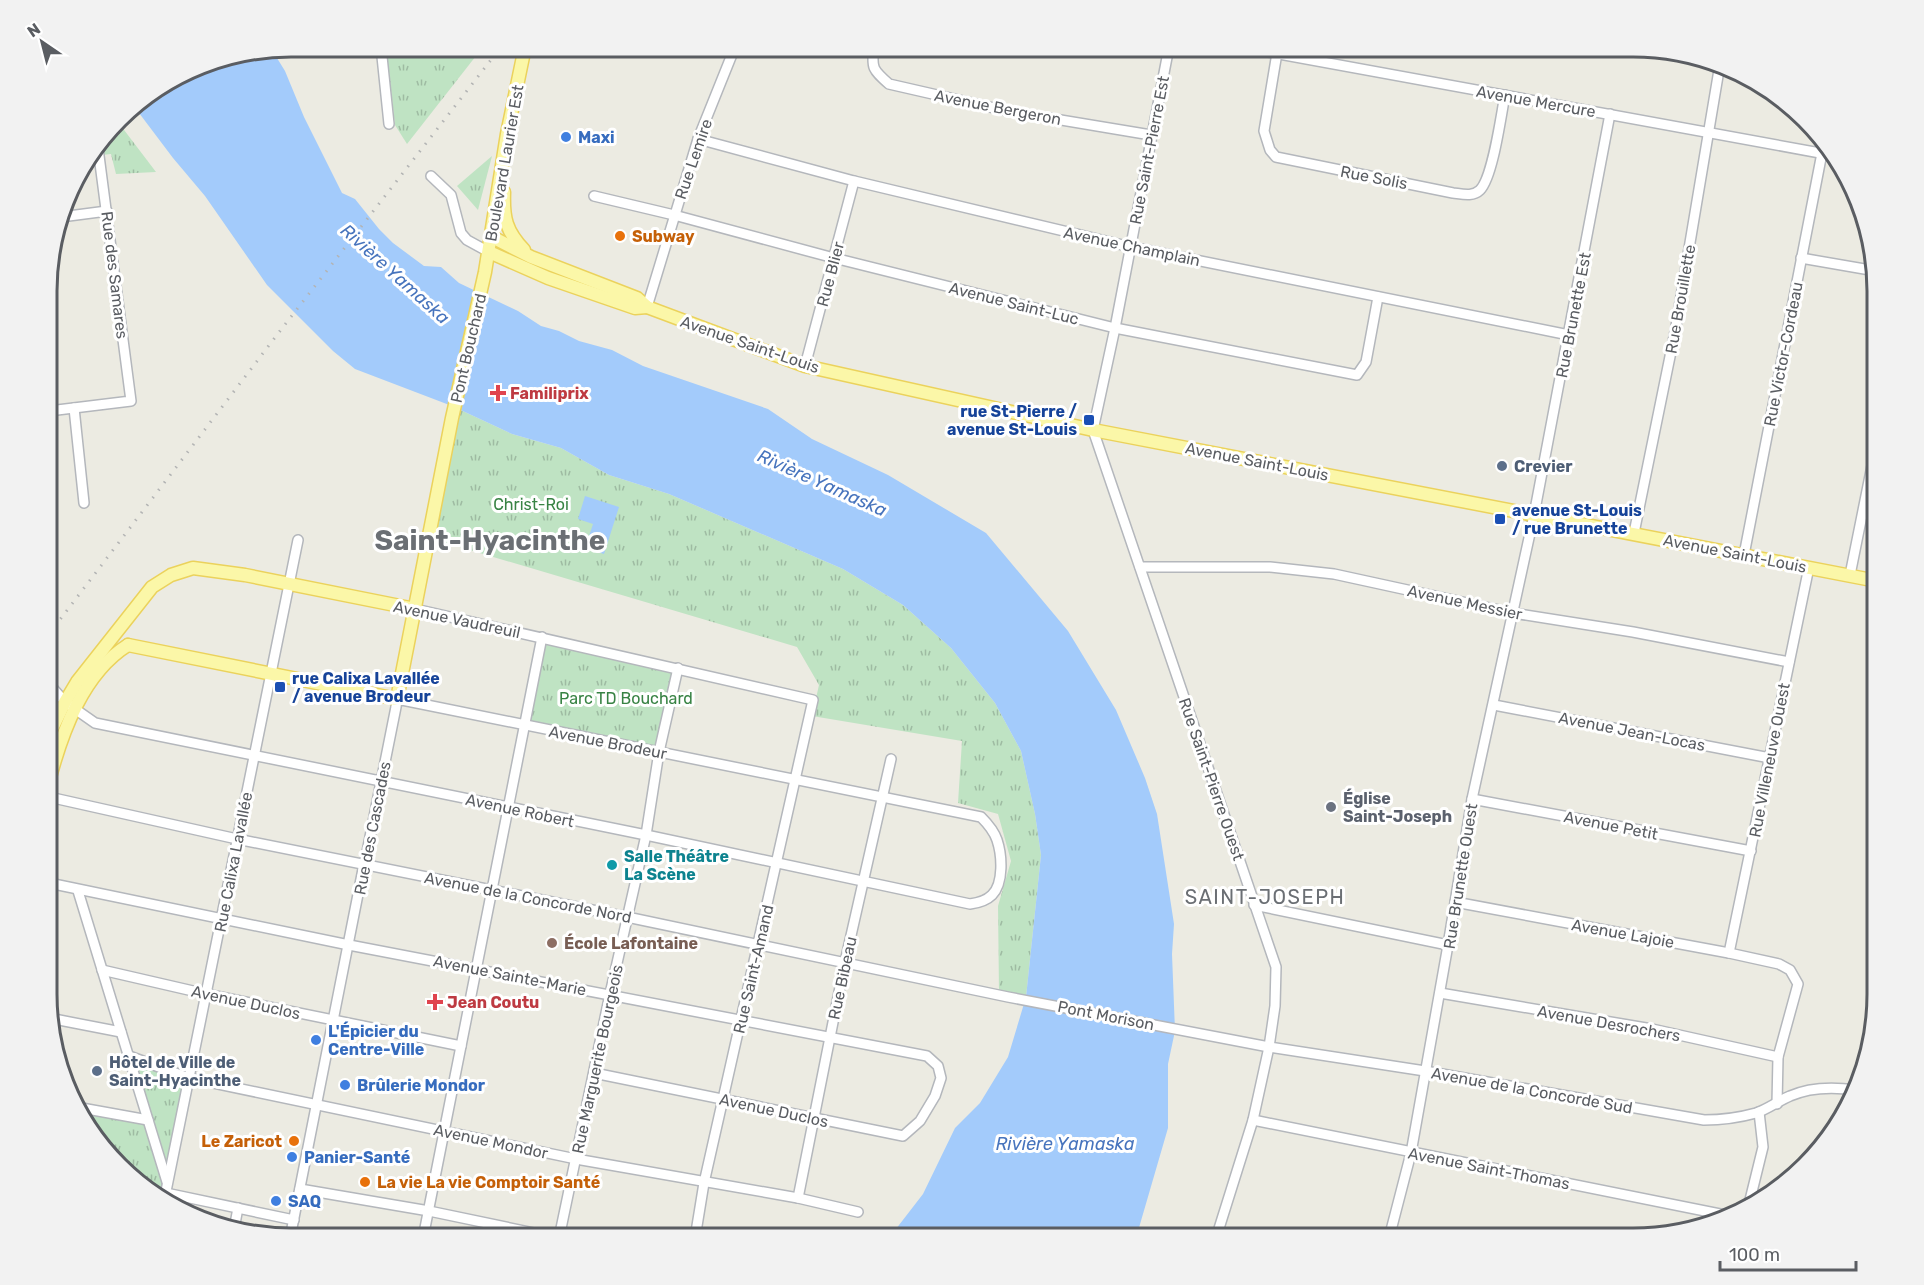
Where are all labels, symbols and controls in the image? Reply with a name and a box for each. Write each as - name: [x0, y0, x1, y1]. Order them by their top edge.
- north arrow: [12, 12, 72, 72]
- text: N: [24, 19, 44, 41]
- street label: Rue Saint-Pierre Est: [1126, 74, 1173, 226]
- street label: Avenue Mercure: [1475, 82, 1597, 121]
- street label: Boulevard Laurier Est: [481, 83, 528, 243]
- street label: Avenue Bergeron: [933, 86, 1063, 129]
- street label: Rue Lemire: [671, 116, 716, 202]
- place label: Maxi: [578, 128, 615, 147]
- marker: Maxi: [559, 130, 573, 144]
- street label: Rue Solis: [1339, 162, 1409, 193]
- street label: Rue des Samares: [97, 210, 132, 340]
- water label: Rivière Yamaska: [336, 219, 454, 329]
- street label: Avenue Champlain: [1062, 223, 1202, 270]
- place label: Subway: [632, 227, 695, 246]
- marker: Subway: [613, 229, 627, 243]
- street label: Rue Blier: [813, 240, 848, 309]
- street label: Rue Brouillette: [1662, 243, 1699, 355]
- street label: Rue Brunette Est: [1552, 251, 1595, 379]
- street label: Avenue Saint-Luc: [947, 278, 1081, 329]
- street label: Rue Victor-Cordeau: [1760, 280, 1807, 428]
- street label: Pont Bouchard: [447, 292, 490, 405]
- street label: Avenue Saint-Louis: [678, 312, 822, 377]
- place label: Familiprix: [510, 384, 589, 403]
- marker: Familiprix: [491, 386, 505, 400]
- place label: rue St-Pierre / avenue St-Louis: [947, 402, 1077, 439]
- marker: rue St-Pierre / avenue St-Louis: [1082, 413, 1096, 427]
- street label: Avenue Saint-Louis: [1184, 438, 1330, 485]
- water label: Rivière Yamaska: [754, 445, 890, 521]
- place label: Crevier: [1514, 457, 1573, 476]
- marker: Crevier: [1495, 459, 1509, 473]
- park label: Christ-Roi: [493, 495, 569, 514]
- place label: avenue St-Louis / rue Brunette: [1512, 501, 1642, 538]
- marker: avenue St-Louis / rue Brunette: [1493, 512, 1507, 526]
- district label: Saint-Hyacinthe: [375, 524, 605, 557]
- street label: Avenue Saint-Louis: [1662, 530, 1808, 577]
- street label: Avenue Messier: [1406, 581, 1524, 624]
- street label: Avenue Vaudreuil: [392, 597, 522, 642]
- place label: rue Calixa Lavallée / avenue Brodeur: [292, 669, 440, 706]
- marker: rue Calixa Lavallée / avenue Brodeur: [273, 680, 287, 694]
- street label: Rue Villeneuve Ouest: [1745, 681, 1794, 839]
- park label: Parc TD Bouchard: [559, 689, 693, 708]
- street label: Rue Saint-Pierre Ouest: [1175, 695, 1248, 863]
- street label: Avenue Jean-Locas: [1557, 708, 1707, 755]
- street label: Avenue Brodeur: [547, 722, 669, 763]
- street label: Rue des Cascades: [350, 760, 395, 896]
- place label: Église Saint-Joseph: [1343, 788, 1452, 826]
- street label: Rue Calixa Lavallée: [211, 790, 256, 934]
- street label: Avenue Robert: [464, 790, 576, 831]
- marker: Église Saint-Joseph: [1324, 800, 1338, 814]
- street label: Rue Brunette Ouest: [1440, 802, 1481, 950]
- street label: Avenue Petit: [1562, 807, 1660, 844]
- place label: Salle Théâtre La Scène: [624, 847, 729, 884]
- marker: Salle Théâtre La Scène: [605, 858, 619, 872]
- street label: Avenue de la Concorde Nord: [423, 868, 633, 927]
- district label: SAINT-JOSEPH: [1185, 885, 1345, 909]
- street label: Rue Saint-Amand: [729, 903, 778, 1035]
- street label: Avenue Lajoie: [1570, 915, 1676, 952]
- place label: École Lafontaine: [564, 933, 698, 953]
- street label: Rue Bibeau: [824, 935, 861, 1021]
- marker: École Lafontaine: [545, 936, 559, 950]
- street label: Avenue Sainte-Marie: [432, 951, 588, 1000]
- street label: Rue Marguerite Bourgeois: [568, 963, 627, 1155]
- street label: Avenue Duclos: [190, 982, 302, 1023]
- place label: Jean Coutu: [447, 993, 539, 1012]
- marker: Jean Coutu: [428, 995, 442, 1009]
- street label: Pont Morison: [1056, 997, 1156, 1034]
- street label: Avenue Desrochers: [1536, 1002, 1682, 1045]
- place label: L'Épicier du Centre-Ville: [328, 1021, 424, 1059]
- marker: L'Épicier du Centre-Ville: [309, 1033, 323, 1047]
- place label: Hôtel de Ville de Saint-Hyacinthe: [109, 1053, 241, 1090]
- street label: Avenue de la Concorde Sud: [1430, 1063, 1634, 1118]
- marker: Hôtel de Ville de Saint-Hyacinthe: [90, 1064, 104, 1078]
- place label: Brûlerie Mondor: [357, 1076, 486, 1095]
- marker: Brûlerie Mondor: [338, 1078, 352, 1092]
- street label: Avenue Duclos: [718, 1090, 830, 1131]
- street label: Avenue Mondor: [432, 1120, 550, 1163]
- place label: Le Zaricot: [201, 1132, 283, 1151]
- water label: Rivière Yamaska: [996, 1133, 1135, 1155]
- marker: Le Zaricot: [287, 1134, 301, 1148]
- street label: Avenue Saint-Thomas: [1407, 1144, 1571, 1193]
- place label: Panier-Santé: [304, 1148, 410, 1167]
- marker: Panier-Santé: [285, 1150, 299, 1164]
- place label: La vie La vie Comptoir Santé: [377, 1173, 600, 1192]
- marker: La vie La vie Comptoir Santé: [358, 1175, 372, 1189]
- place label: SAQ: [288, 1192, 321, 1211]
- marker: SAQ: [269, 1194, 283, 1208]
- scale bar: [1720, 1234, 1856, 1272]
- text: 100 m: [1729, 1244, 1780, 1266]

